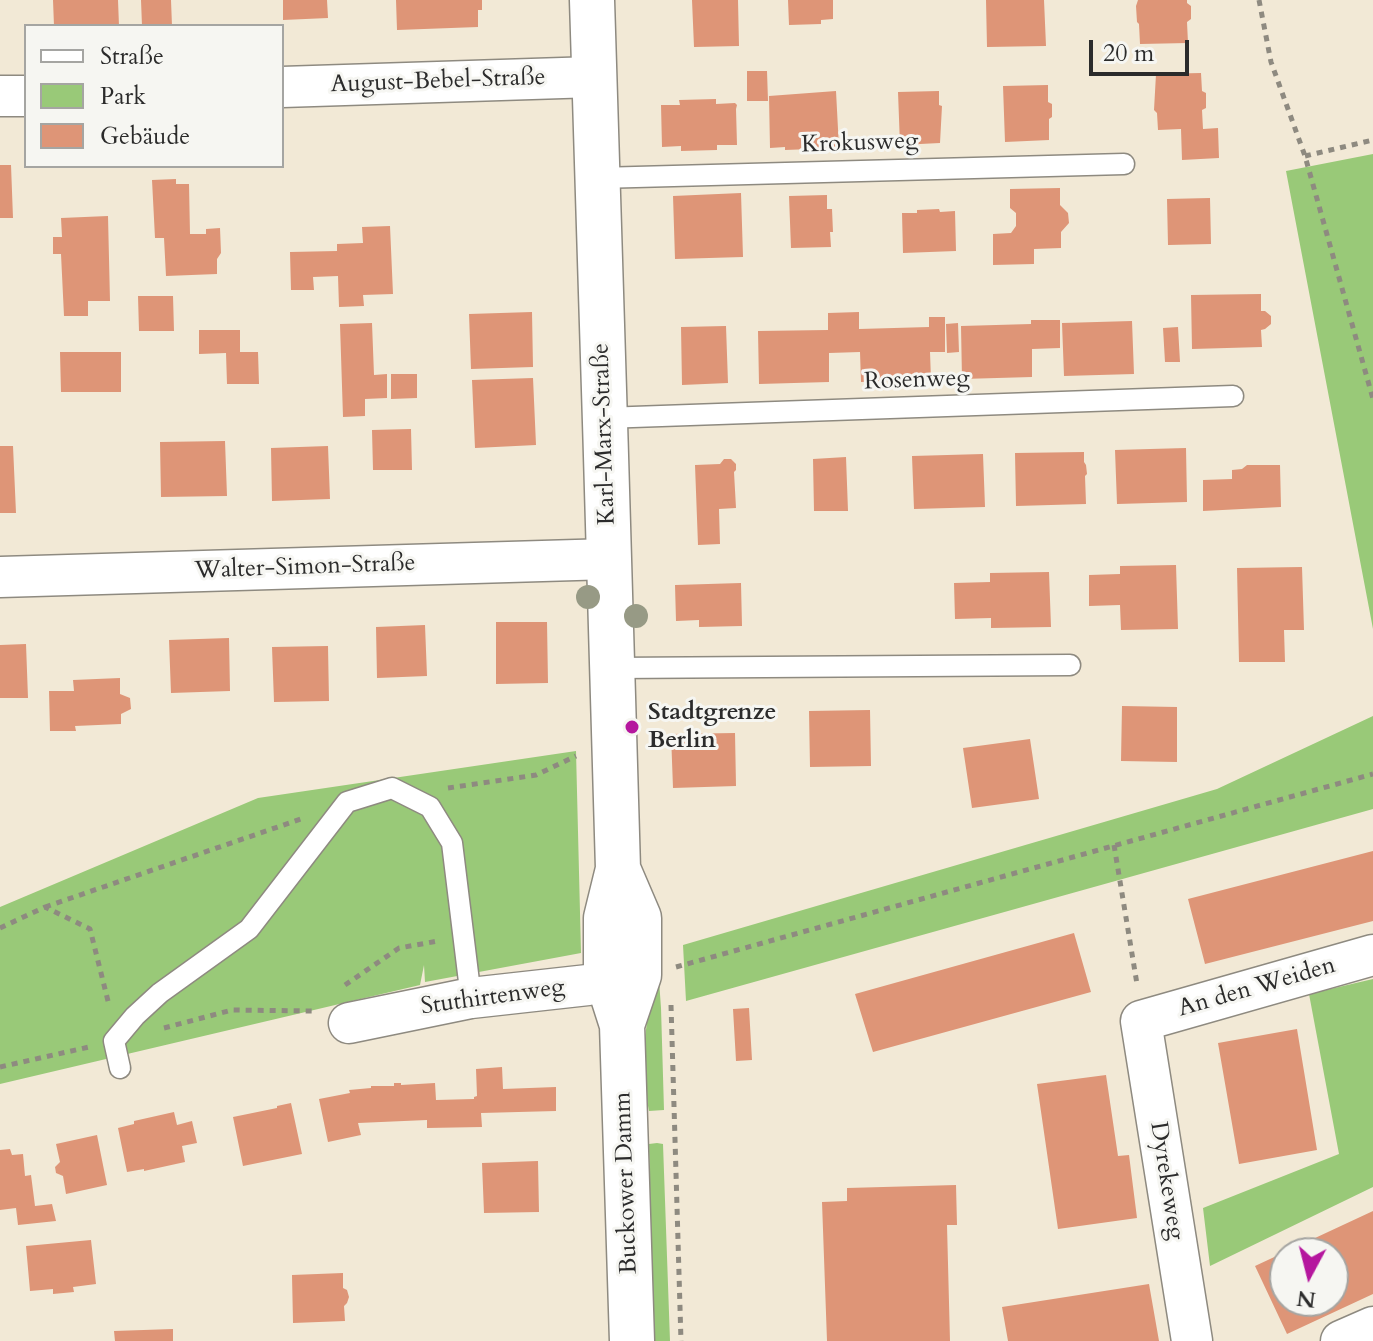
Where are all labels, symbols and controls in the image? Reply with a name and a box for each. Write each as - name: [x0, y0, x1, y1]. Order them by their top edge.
- legend: [24, 24, 284, 168]
- scale bar: [1093, 24, 1193, 74]
- text: 20 m: [1103, 37, 1154, 70]
- text: Straße: [100, 40, 164, 73]
- street label: August-Bebel-Straße: [330, 64, 546, 100]
- text: Park: [100, 80, 146, 113]
- text: Gebäude: [100, 120, 190, 153]
- street label: Krokusweg: [801, 128, 919, 160]
- street label: Karl-Marx-Straße: [587, 343, 623, 525]
- street label: Rosenweg: [864, 365, 970, 397]
- street label: Walter-Simon-Straße: [194, 550, 416, 586]
- place label: Stadtgrenze Berlin: [648, 699, 776, 755]
- marker: Stadtgrenze Berlin: [623, 718, 641, 736]
- street label: An den Weiden: [1175, 952, 1339, 1024]
- street label: Stuthirtenweg: [419, 974, 567, 1022]
- street label: Buckower Damm: [609, 1092, 645, 1274]
- street label: Dyrekeweg: [1142, 1120, 1190, 1242]
- north arrow: [1269, 1237, 1349, 1317]
- text: N: [1295, 1283, 1318, 1315]

